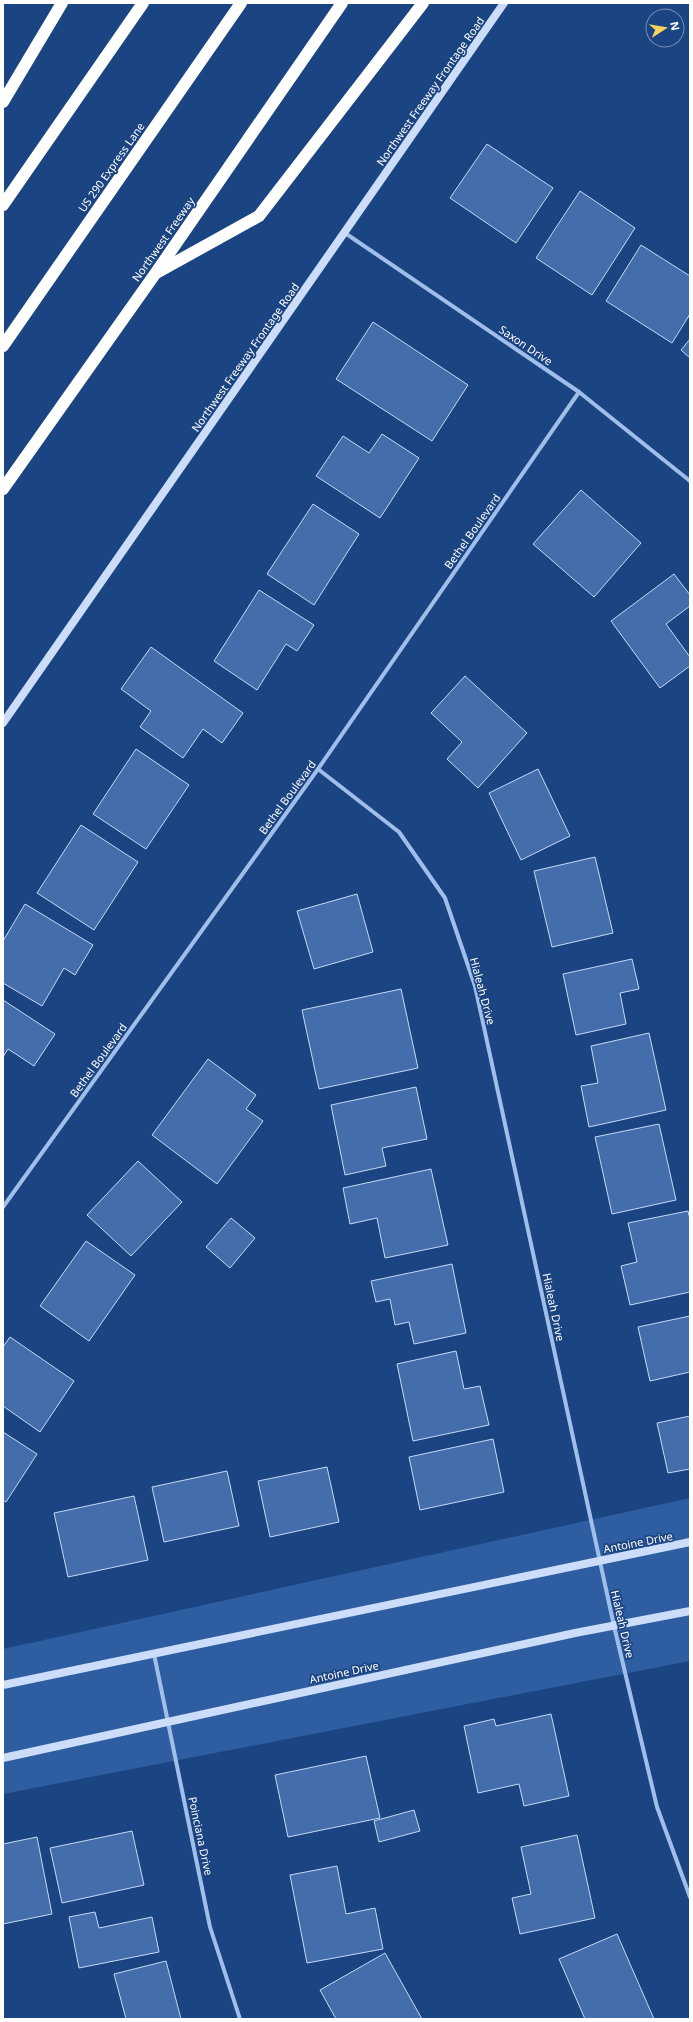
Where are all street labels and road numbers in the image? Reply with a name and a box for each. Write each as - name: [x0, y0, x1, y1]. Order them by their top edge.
- street label: Northwest Freeway Frontage Road: [373, 14, 487, 168]
- street label: US 290 Express Lane: [74, 119, 148, 215]
- street label: Northwest Freeway: [128, 193, 198, 284]
- street label: Northwest Freeway Frontage Road: [188, 280, 302, 434]
- street label: Saxon Drive: [496, 322, 556, 368]
- street label: Bethel Boulevard: [441, 491, 503, 571]
- street label: Bethel Boulevard: [255, 757, 319, 837]
- street label: Hialeah Drive: [467, 956, 499, 1026]
- street label: Bethel Boulevard: [66, 1020, 130, 1100]
- street label: Hialeah Drive: [539, 1272, 569, 1342]
- street label: Antoine Drive: [602, 1528, 674, 1556]
- street label: Hialeah Drive: [608, 1589, 638, 1659]
- street label: Antoine Drive: [308, 1657, 380, 1687]
- street label: Poinciana Drive: [185, 1795, 217, 1877]

